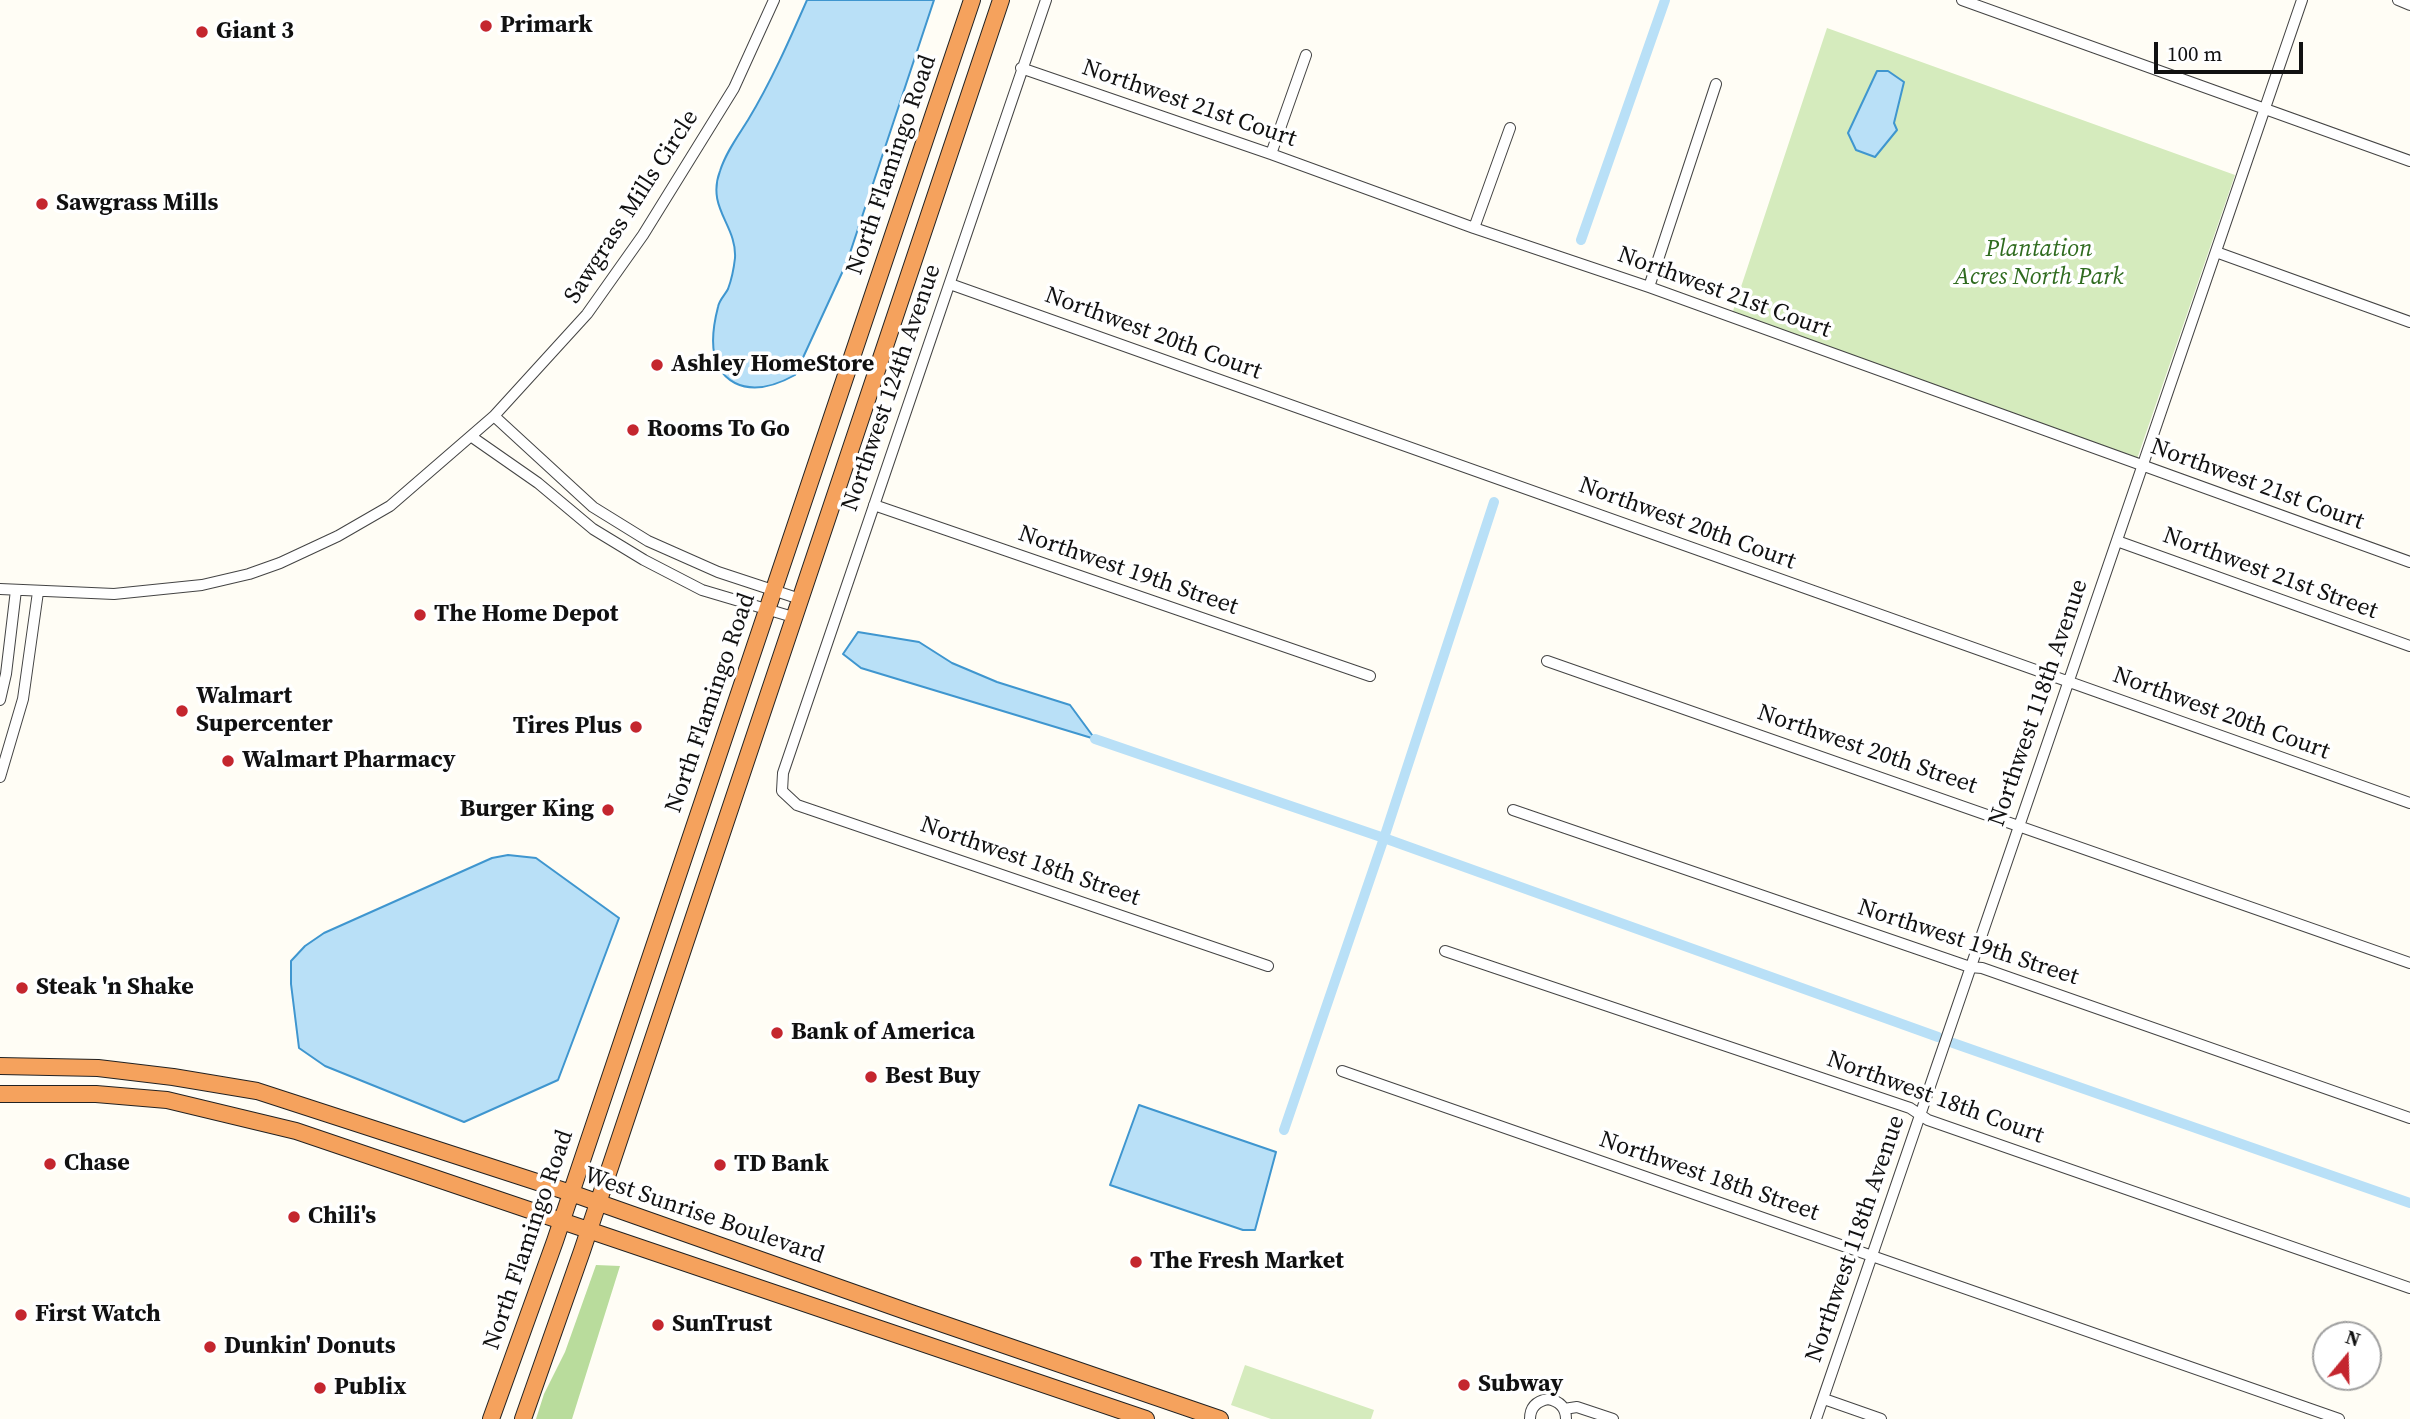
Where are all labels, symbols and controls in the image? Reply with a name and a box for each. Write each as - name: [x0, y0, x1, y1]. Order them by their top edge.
- place label: Primark: [500, 12, 593, 40]
- place label: Giant 3: [216, 18, 294, 46]
- marker: Primark: [478, 18, 494, 34]
- marker: Giant 3: [194, 24, 210, 40]
- scale bar: [2158, 28, 2307, 72]
- text: 100 m: [2167, 39, 2222, 68]
- street label: North Flamingo Road: [841, 51, 943, 279]
- street label: Northwest 21st Court: [1078, 54, 1300, 154]
- street label: Sawgrass Mills Circle: [559, 105, 705, 309]
- place label: Sawgrass Mills: [56, 190, 218, 218]
- marker: Sawgrass Mills: [34, 196, 50, 212]
- park label: Plantation Acres North Park: [1954, 236, 2124, 292]
- street label: Northwest 21st Court: [1613, 241, 1835, 345]
- street label: Northwest 124th Avenue: [836, 261, 948, 515]
- street label: Northwest 20th Court: [1041, 281, 1265, 387]
- place label: Ashley HomeStore: [671, 351, 874, 379]
- marker: Ashley HomeStore: [649, 357, 665, 373]
- place label: Rooms To Go: [647, 416, 790, 444]
- marker: Rooms To Go: [625, 422, 641, 438]
- street label: Northwest 21st Court: [2146, 433, 2368, 537]
- street label: Northwest 20th Court: [1575, 471, 1799, 577]
- street label: Northwest 19th Street: [1014, 520, 1242, 622]
- street label: Northwest 21st Street: [2159, 522, 2381, 626]
- street label: Northwest 118th Avenue: [1983, 576, 2095, 830]
- street label: North Flamingo Road: [660, 589, 762, 817]
- place label: The Home Depot: [434, 601, 618, 629]
- marker: The Home Depot: [412, 607, 428, 623]
- street label: Northwest 20th Court: [2109, 661, 2333, 767]
- place label: Walmart Supercenter: [196, 683, 333, 739]
- street label: Northwest 20th Street: [1753, 699, 1981, 801]
- marker: Walmart Supercenter: [174, 703, 190, 719]
- place label: Tires Plus: [513, 713, 622, 741]
- marker: Tires Plus: [628, 719, 644, 735]
- place label: Walmart Pharmacy: [242, 747, 456, 775]
- marker: Walmart Pharmacy: [220, 753, 236, 769]
- place label: Burger King: [460, 796, 594, 824]
- marker: Burger King: [600, 802, 616, 818]
- street label: Northwest 18th Street: [916, 811, 1144, 913]
- street label: Northwest 19th Street: [1854, 894, 2082, 992]
- place label: Steak 'n Shake: [36, 974, 194, 1002]
- marker: Steak 'n Shake: [14, 980, 30, 996]
- place label: Bank of America: [791, 1019, 975, 1047]
- marker: Bank of America: [769, 1025, 785, 1041]
- street label: Northwest 18th Court: [1823, 1045, 2047, 1151]
- place label: Best Buy: [885, 1063, 981, 1091]
- marker: Best Buy: [863, 1069, 879, 1085]
- street label: Northwest 118th Avenue: [1800, 1112, 1912, 1366]
- street label: North Flamingo Road: [478, 1126, 580, 1354]
- street label: Northwest 18th Street: [1595, 1126, 1823, 1228]
- place label: Chase: [64, 1150, 130, 1178]
- place label: TD Bank: [734, 1151, 829, 1179]
- marker: Chase: [42, 1156, 58, 1172]
- marker: TD Bank: [712, 1157, 728, 1173]
- street label: West Sunrise Boulevard: [580, 1161, 828, 1271]
- place label: Chili's: [308, 1203, 376, 1231]
- marker: Chili's: [286, 1209, 302, 1225]
- place label: The Fresh Market: [1150, 1248, 1344, 1276]
- marker: The Fresh Market: [1128, 1254, 1144, 1270]
- place label: First Watch: [35, 1301, 161, 1329]
- marker: First Watch: [13, 1307, 29, 1323]
- place label: SunTrust: [672, 1311, 772, 1339]
- marker: SunTrust: [650, 1317, 666, 1333]
- north arrow: [2312, 1321, 2382, 1391]
- text: N: [2342, 1323, 2364, 1353]
- place label: Dunkin' Donuts: [224, 1333, 396, 1361]
- marker: Dunkin' Donuts: [202, 1339, 218, 1355]
- place label: Subway: [1478, 1371, 1563, 1399]
- place label: Publix: [334, 1374, 406, 1402]
- marker: Subway: [1456, 1377, 1472, 1393]
- marker: Publix: [312, 1380, 328, 1396]

